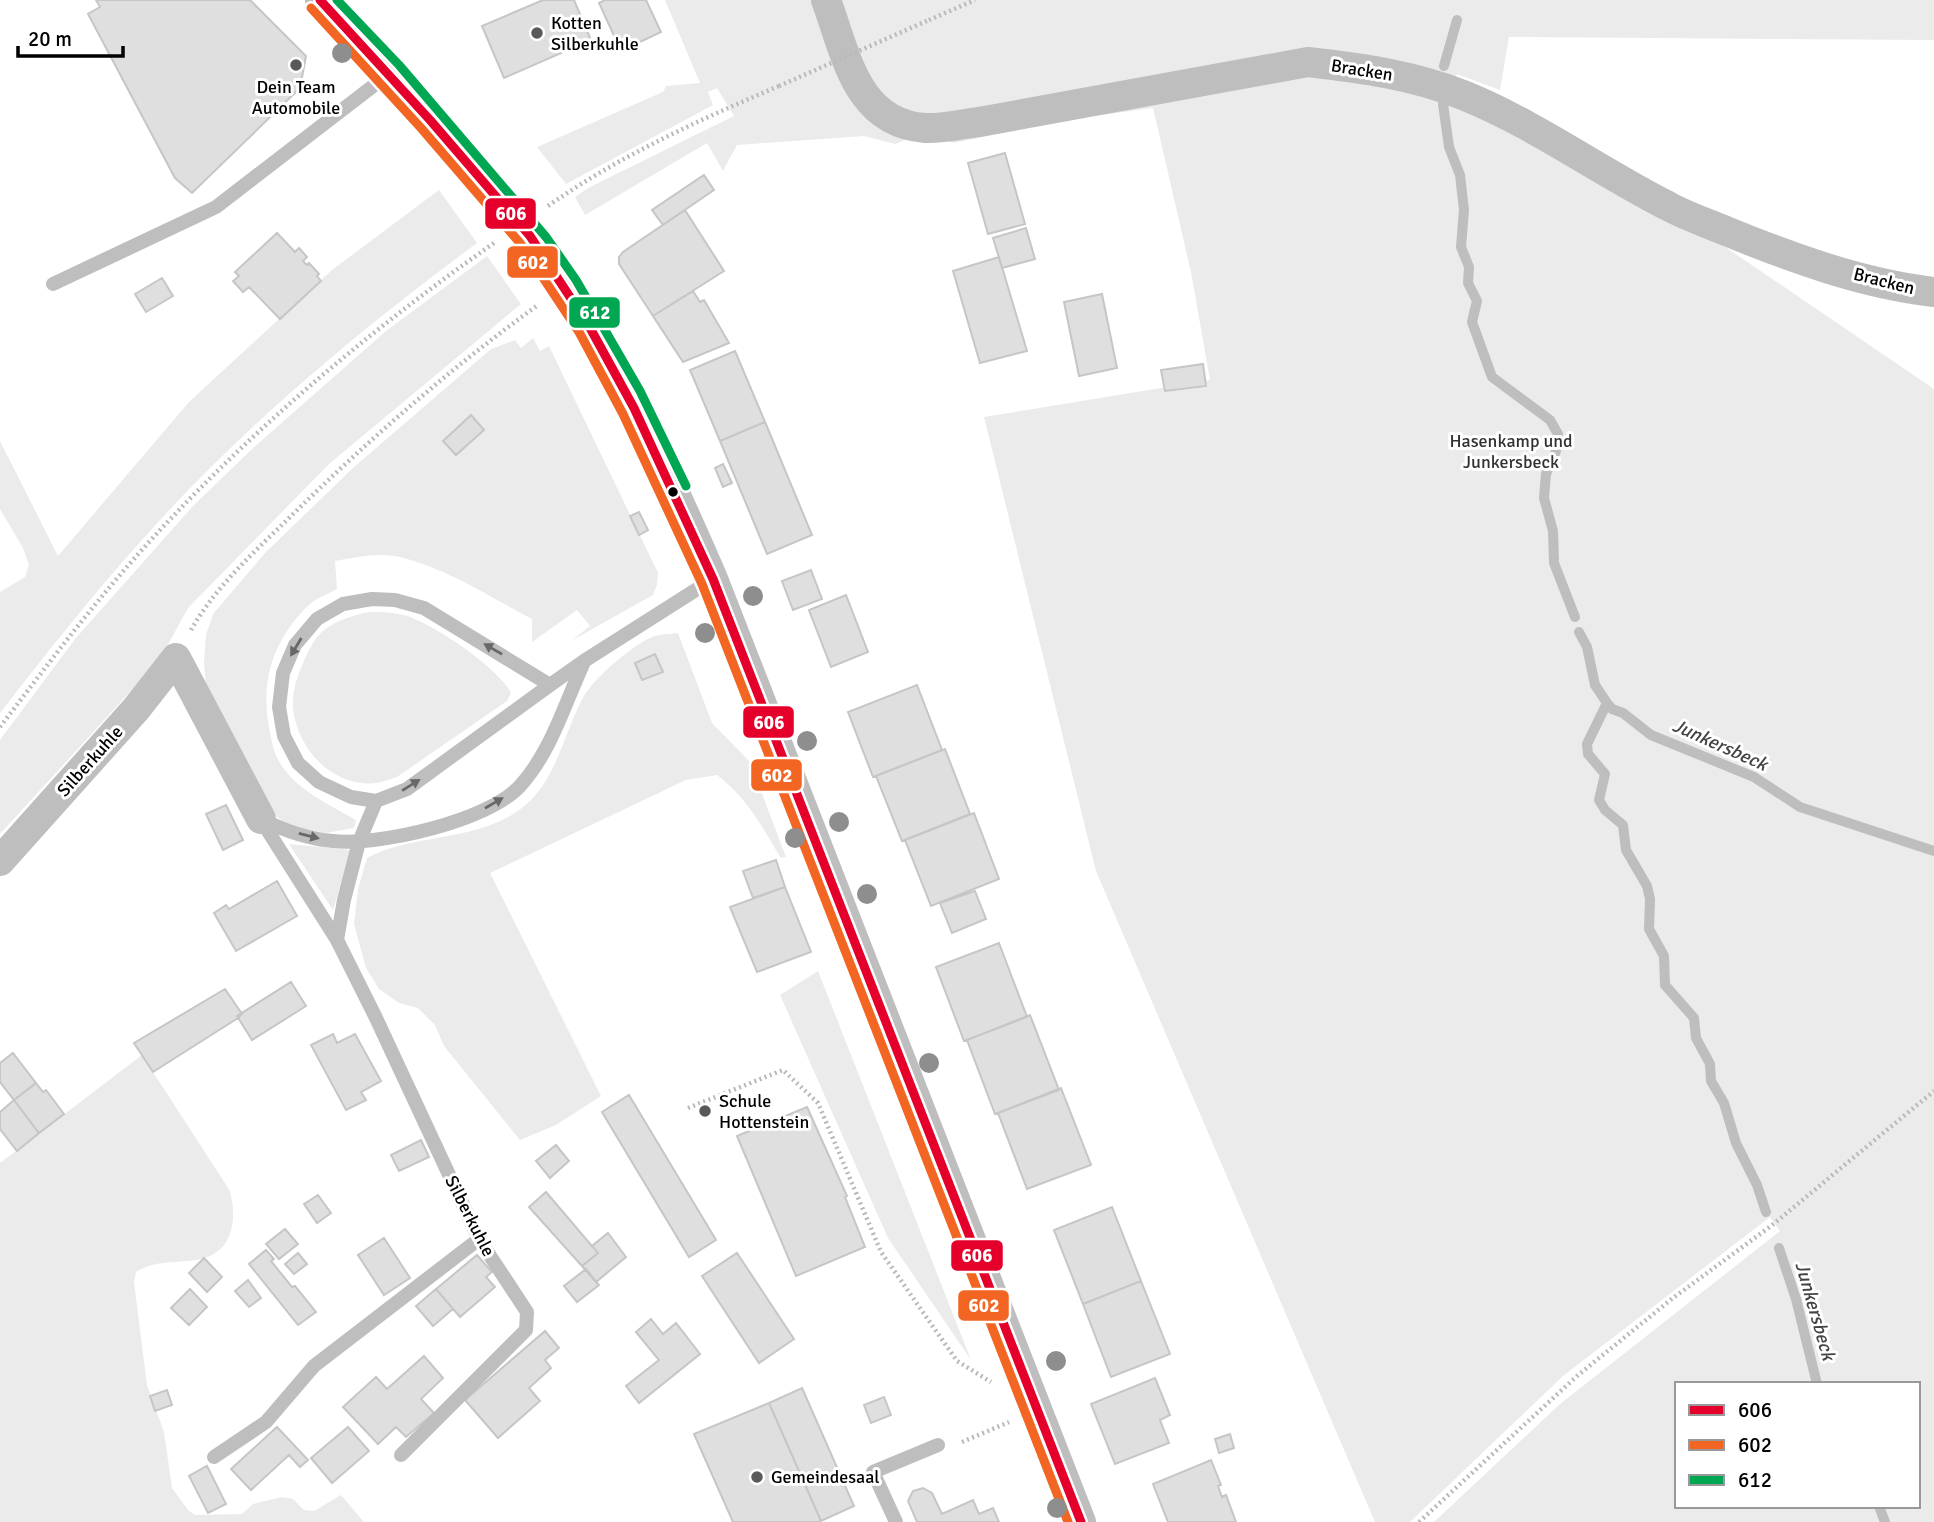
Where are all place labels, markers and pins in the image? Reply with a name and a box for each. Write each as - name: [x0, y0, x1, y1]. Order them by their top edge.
- place label: Kotten Silberkuhle: [551, 12, 639, 55]
- marker: Kotten Silberkuhle: [529, 25, 545, 41]
- marker: Dein Team Automobile: [288, 57, 304, 73]
- place label: Dein Team Automobile: [252, 76, 340, 119]
- unlabelled marker: [666, 485, 680, 499]
- place label: Schule Hottenstein: [719, 1090, 809, 1133]
- marker: Schule Hottenstein: [697, 1103, 713, 1119]
- place label: Gemeindesaal: [771, 1466, 880, 1488]
- marker: Gemeindesaal: [749, 1469, 765, 1485]

